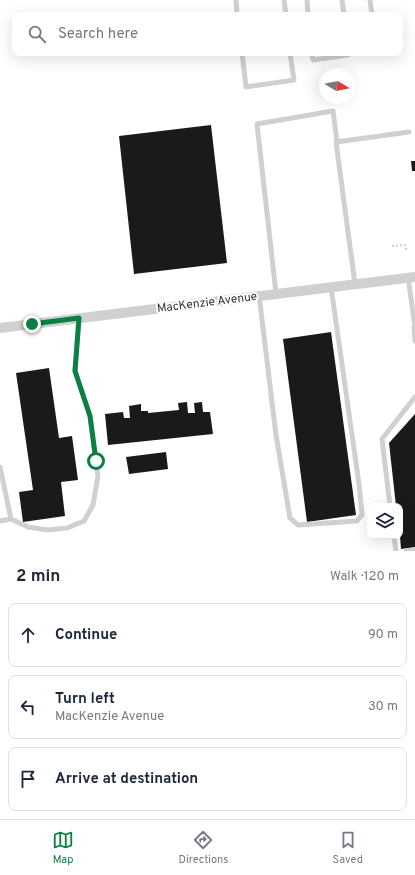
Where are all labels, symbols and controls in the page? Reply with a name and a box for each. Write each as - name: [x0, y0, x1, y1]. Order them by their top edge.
- search box: [12, 12, 403, 56]
- icon: search: [26, 23, 48, 45]
- text: Search here: [58, 25, 138, 44]
- north arrow: [319, 68, 355, 104]
- street label: MacKenzie Avenue: [156, 289, 258, 317]
- route end: [23, 315, 41, 333]
- route start: [87, 452, 105, 470]
- map controls: [367, 503, 403, 539]
- button: layers: [367, 503, 403, 539]
- text: 2 min: [16, 566, 60, 588]
- text: Walk · 120 m: [330, 569, 399, 585]
- icon: ahead: [17, 624, 39, 646]
- text: Continue: [55, 626, 117, 645]
- text: 90 m: [368, 627, 398, 643]
- text: Turn left: [55, 690, 115, 709]
- icon: left: [17, 696, 39, 718]
- text: 30 m: [368, 699, 398, 715]
- text: MacKenzie Avenue: [55, 709, 164, 725]
- icon: arrive: [17, 768, 39, 790]
- text: Arrive at destination: [55, 770, 198, 789]
- tab: Map: [52, 829, 74, 867]
- tab: Directions: [178, 829, 228, 867]
- tab: Saved: [333, 829, 363, 867]

